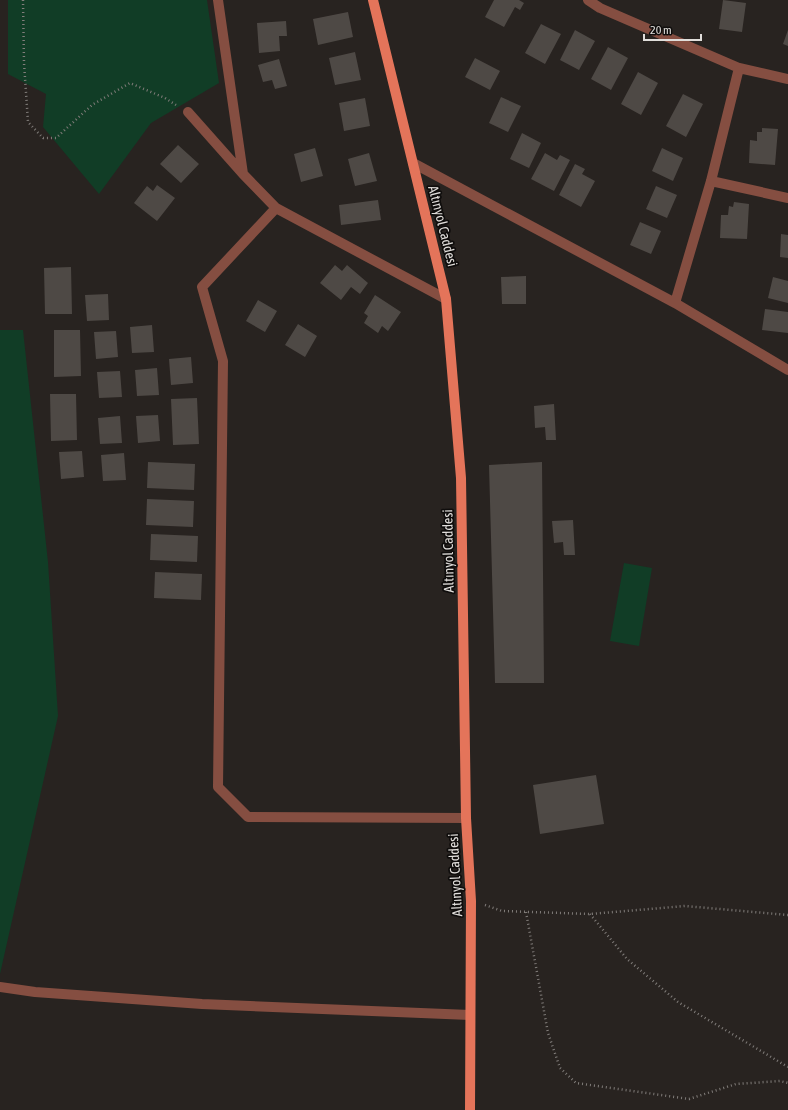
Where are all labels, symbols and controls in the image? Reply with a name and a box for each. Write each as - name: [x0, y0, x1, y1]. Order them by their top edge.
- scale bar: [644, 16, 701, 42]
- text: 20 m: [650, 23, 672, 37]
- street label: Altınyol Caddesi: [425, 184, 461, 268]
- street label: Altınyol Caddesi: [439, 509, 457, 593]
- street label: Altınyol Caddesi: [445, 833, 465, 917]

